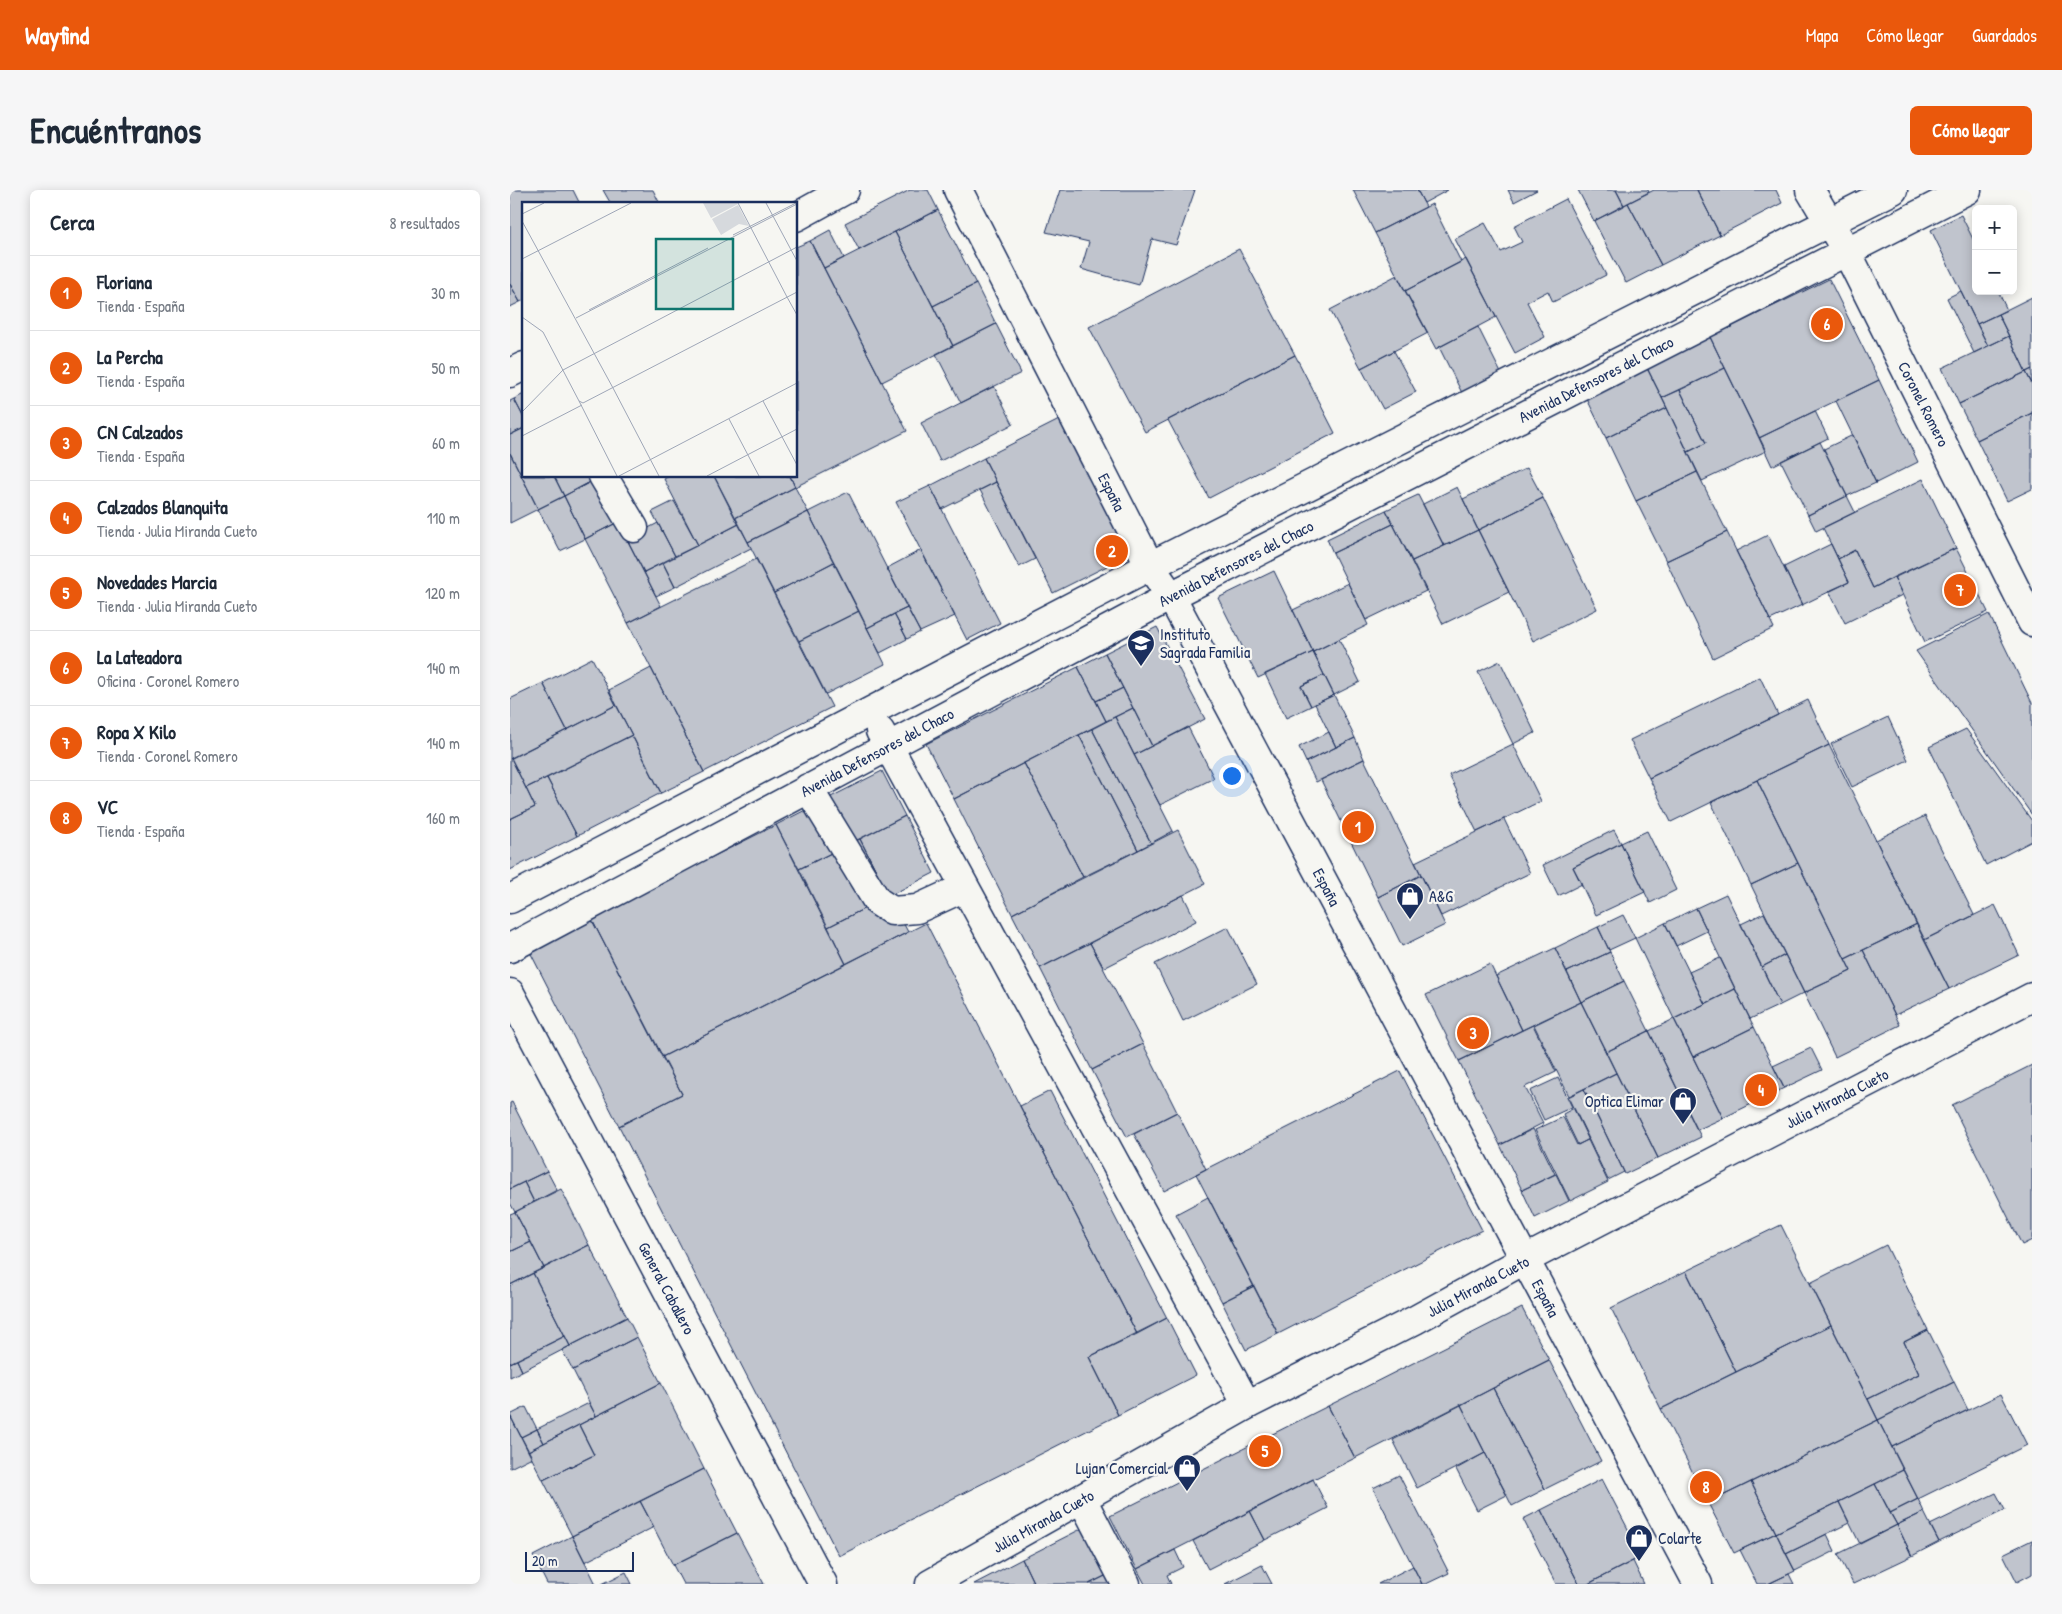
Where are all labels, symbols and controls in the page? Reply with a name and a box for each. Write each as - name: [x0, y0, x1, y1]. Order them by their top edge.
- text: Wayfind: [25, 19, 89, 51]
- text: Mapa: [1806, 23, 1838, 48]
- text: Cómo llegar: [1866, 23, 1944, 48]
- text: Guardados: [1972, 23, 2037, 48]
- button: Cómo llegar: [1910, 106, 2032, 155]
- text: Encuéntranos: [30, 107, 201, 154]
- inset map: [522, 202, 798, 478]
- map controls: [1972, 205, 2017, 295]
- button: +: [1972, 205, 2017, 250]
- text: Cerca: [50, 208, 94, 237]
- text: 8 resultados: [389, 212, 460, 234]
- button: −: [1972, 250, 2017, 295]
- text: Floriana: [97, 269, 152, 295]
- text: 1: [63, 282, 69, 304]
- text: 30 m: [431, 282, 460, 304]
- text: Tienda · España: [97, 295, 185, 317]
- pin: 6: [1811, 305, 1843, 343]
- street label: Avenida Defensores del Chaco: [1515, 330, 1678, 428]
- text: La Percha: [97, 344, 163, 370]
- text: 2: [62, 357, 70, 379]
- text: 50 m: [432, 357, 460, 379]
- street label: Coronel Romero: [1893, 358, 1955, 451]
- text: Tienda · España: [97, 370, 185, 392]
- text: CN Calzados: [97, 419, 183, 445]
- text: 3: [62, 432, 70, 454]
- text: 60 m: [432, 432, 460, 454]
- text: Tienda · España: [97, 445, 185, 467]
- street label: España: [1093, 469, 1131, 515]
- text: Calzados Blanquita: [97, 494, 228, 520]
- text: 4: [63, 507, 69, 529]
- text: 110 m: [427, 507, 460, 529]
- street label: Avenida Defensores del Chaco: [1155, 514, 1318, 612]
- text: Tienda · Julia Miranda Cueto: [97, 520, 257, 542]
- pin: 2: [1096, 532, 1128, 570]
- text: Novedades Marcia: [97, 569, 217, 595]
- pin: 7: [1944, 571, 1976, 609]
- text: 5: [63, 582, 69, 604]
- text: 120 m: [425, 582, 460, 604]
- text: Tienda · Julia Miranda Cueto: [97, 595, 257, 617]
- place label: Instituto Sagrada Familia: [1160, 623, 1250, 663]
- school or university icon: Instituto Sagrada Familia: [1126, 628, 1156, 667]
- text: La Lateadora: [97, 644, 182, 670]
- text: 6: [63, 657, 69, 679]
- text: 140 m: [426, 657, 460, 679]
- text: Oficina · Coronel Romero: [97, 670, 239, 692]
- street label: Avenida Defensores del Chaco: [796, 702, 958, 802]
- text: Ropa X Kilo: [97, 719, 176, 745]
- text: 7: [62, 732, 70, 754]
- text: 140 m: [426, 732, 460, 754]
- text: Tienda · Coronel Romero: [97, 745, 238, 767]
- your location: [1219, 763, 1245, 789]
- text: VC: [97, 794, 118, 820]
- text: 8: [63, 807, 69, 829]
- text: 160 m: [426, 807, 460, 829]
- pin: 1: [1342, 808, 1374, 846]
- text: Tienda · España: [97, 820, 185, 842]
- street label: España: [1308, 864, 1346, 910]
- shop icon: A&G: [1395, 881, 1425, 920]
- place label: A&G: [1429, 885, 1453, 907]
- pin: 3: [1457, 1014, 1489, 1052]
- street label: Julia Miranda Cueto: [1782, 1062, 1893, 1133]
- pin: 4: [1745, 1071, 1777, 1109]
- shop icon: Optica Elimar: [1668, 1086, 1698, 1125]
- place label: Optica Elimar: [1585, 1090, 1664, 1112]
- street label: General Caballero: [633, 1238, 701, 1339]
- street label: Julia Miranda Cueto: [1423, 1250, 1533, 1322]
- street label: España: [1527, 1275, 1565, 1321]
- pin: 5: [1249, 1432, 1281, 1470]
- shop icon: Lujan Comercial: [1172, 1453, 1202, 1492]
- place label: Lujan Comercial: [1076, 1457, 1169, 1479]
- pin: 8: [1690, 1468, 1722, 1506]
- street label: Julia Miranda Cueto: [988, 1484, 1098, 1558]
- shop icon: Colarte: [1624, 1523, 1654, 1562]
- place label: Colarte: [1658, 1527, 1702, 1549]
- scale bar: [525, 1549, 634, 1572]
- text: 20 m: [532, 1551, 558, 1570]

